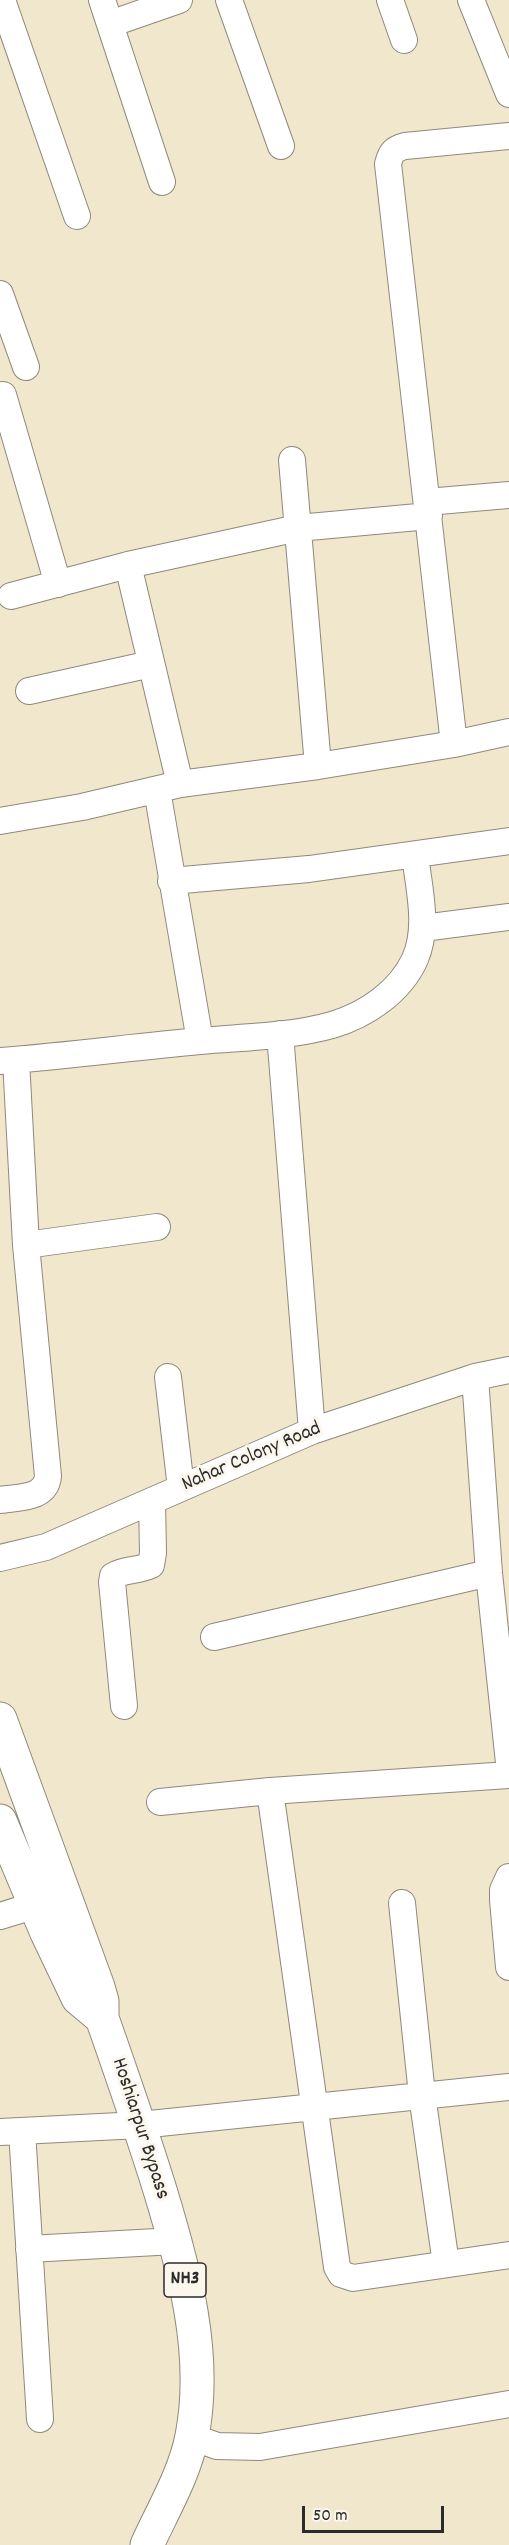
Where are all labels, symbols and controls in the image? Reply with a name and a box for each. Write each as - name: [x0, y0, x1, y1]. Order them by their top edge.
- street label: Nahar Colony Road: [179, 1417, 325, 1499]
- street label: Hoshiarpur Bypass: [104, 2055, 174, 2203]
- road number: NH3: [164, 2263, 206, 2297]
- scale bar: [305, 2494, 448, 2532]
- text: 50 m: [313, 2504, 348, 2529]

